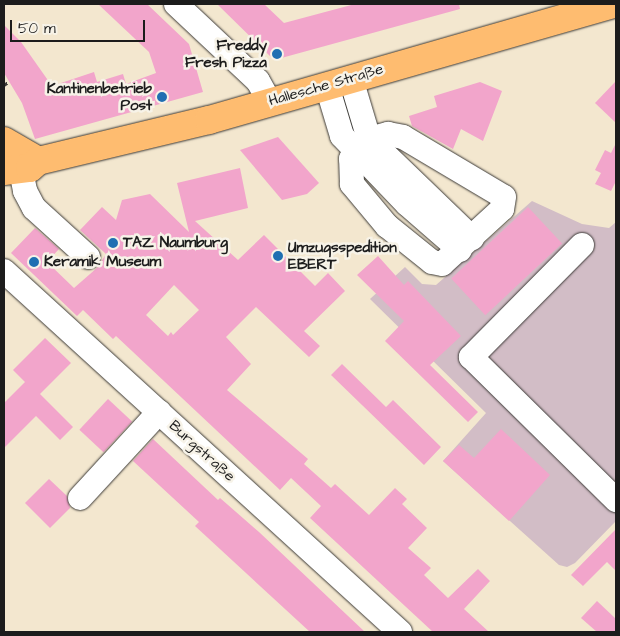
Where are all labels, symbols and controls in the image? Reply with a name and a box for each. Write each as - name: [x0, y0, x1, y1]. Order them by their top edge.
- scale bar: [12, 10, 148, 42]
- text: 50 m: [18, 18, 56, 39]
- place label: Freddy Fresh Pizza: [185, 36, 267, 71]
- marker: Freddy Fresh Pizza: [271, 48, 283, 60]
- street label: Hallesche Straße: [267, 60, 385, 110]
- place label: Kantinenbetrieb Post: [47, 79, 152, 114]
- marker: Kantinenbetrieb Post: [156, 91, 168, 103]
- place label: TAZ Naumburg: [123, 234, 228, 252]
- marker: TAZ Naumburg: [107, 237, 119, 249]
- place label: Umzugsspedition EBERT: [288, 238, 397, 273]
- marker: Umzugsspedition EBERT: [272, 250, 284, 262]
- place label: Keramik Museum: [44, 253, 161, 271]
- marker: Keramik Museum: [28, 256, 40, 268]
- street label: Burgstraße: [165, 417, 239, 485]

